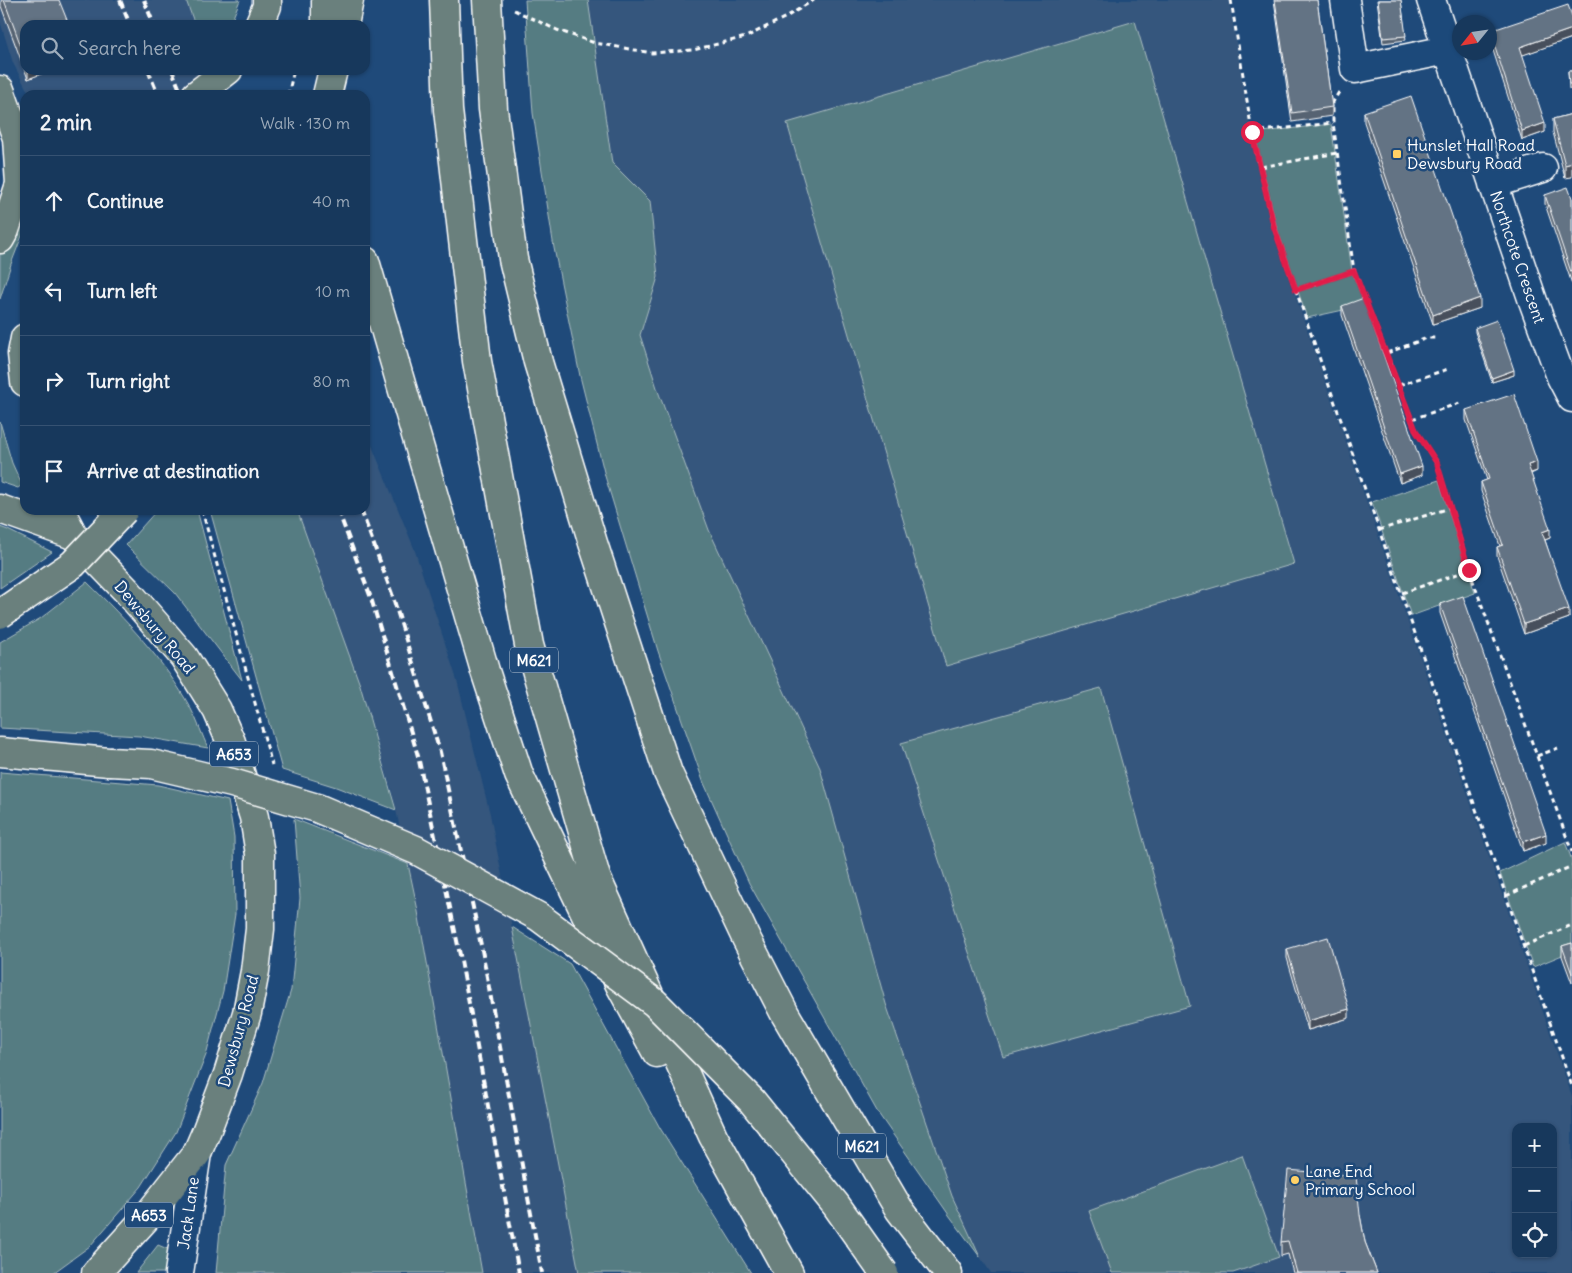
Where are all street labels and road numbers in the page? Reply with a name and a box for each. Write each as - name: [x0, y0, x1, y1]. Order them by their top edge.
- street label: Northcote Crescent: [1486, 188, 1550, 327]
- street label: Dewsbury Road: [110, 577, 200, 677]
- road number: M621: [510, 648, 558, 672]
- road number: A653: [210, 742, 258, 766]
- street label: Dewsbury Road: [213, 973, 263, 1089]
- road number: M621: [838, 1134, 886, 1158]
- street label: Jack Lane: [173, 1176, 203, 1250]
- road number: A653: [125, 1202, 173, 1228]

